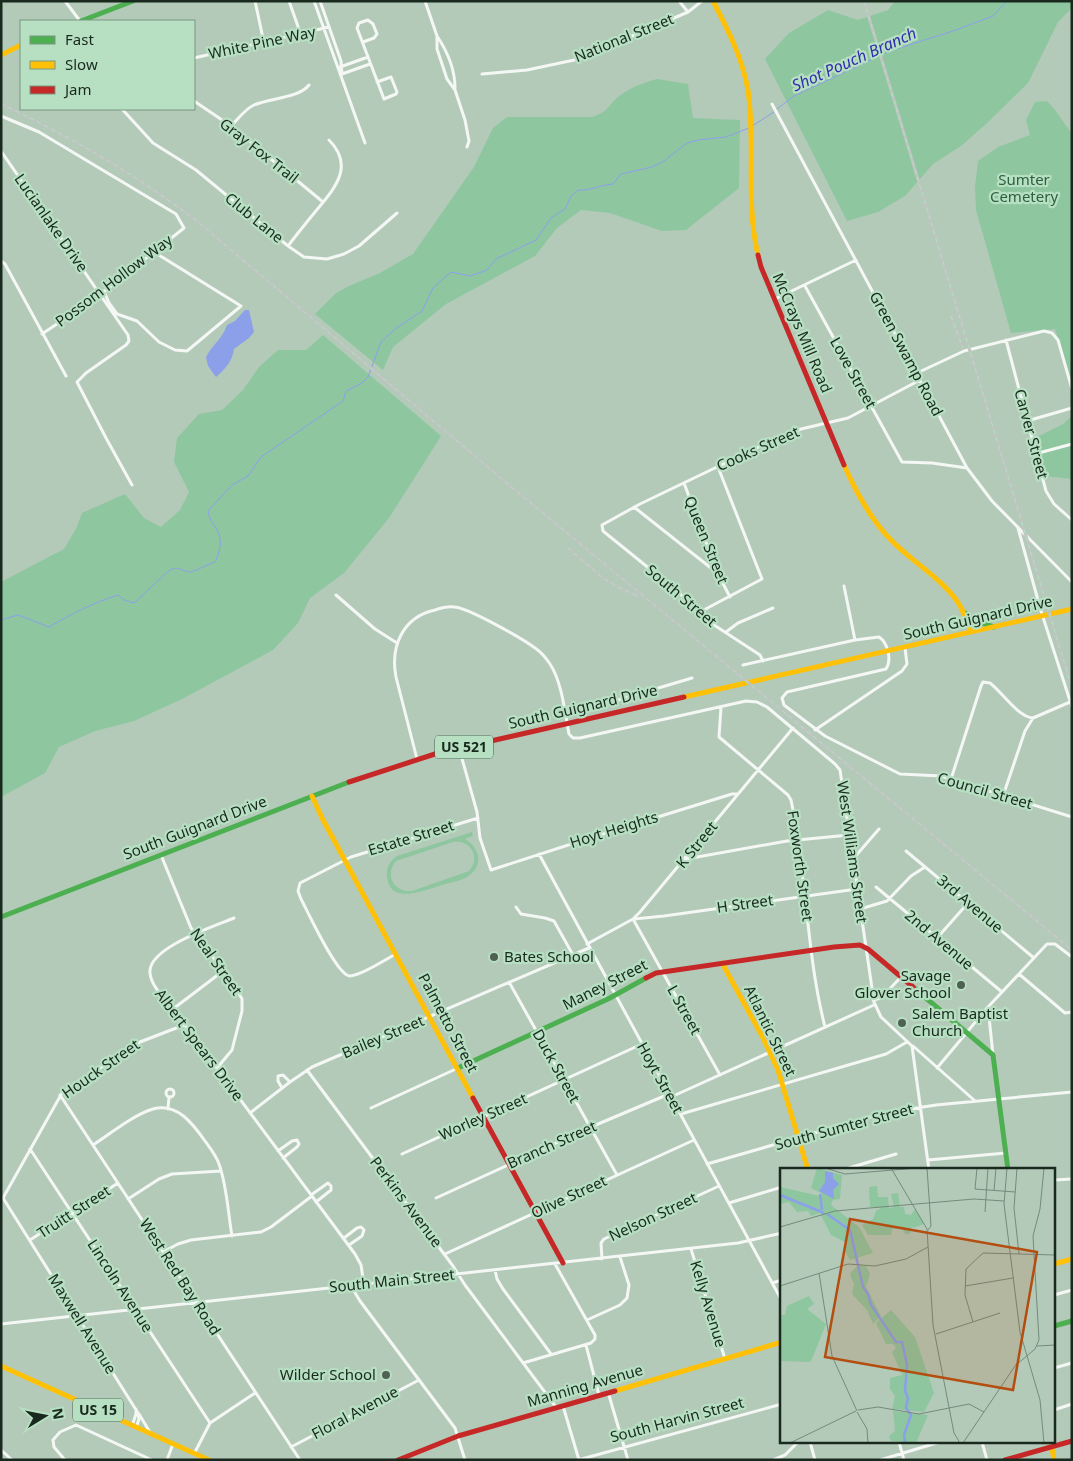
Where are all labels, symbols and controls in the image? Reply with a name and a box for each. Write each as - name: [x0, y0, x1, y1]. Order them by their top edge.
- street label: National Street: [571, 8, 677, 66]
- legend: [20, 20, 195, 110]
- street label: White Pine Way: [206, 21, 318, 63]
- water label: Shot Pouch Branch: [788, 22, 920, 96]
- text: Fast: [65, 29, 94, 49]
- text: Slow: [65, 54, 98, 74]
- text: Jam: [63, 79, 92, 99]
- street label: Gray Fox Trail: [216, 113, 303, 187]
- street label: Lucianlake Drive: [10, 169, 93, 276]
- park label: Sumter Cemetery: [990, 169, 1058, 206]
- street label: Club Lane: [221, 187, 288, 247]
- street label: Possom Hollow Way: [51, 229, 176, 331]
- street label: McCrays Mill Road: [769, 270, 837, 396]
- street label: Green Swamp Road: [866, 288, 948, 419]
- street label: Love Street: [826, 333, 882, 412]
- street label: Carver Street: [1010, 387, 1054, 481]
- street label: Cooks Street: [713, 421, 803, 475]
- street label: Queen Street: [680, 493, 734, 587]
- street label: South Street: [642, 560, 722, 631]
- street label: South Guignard Drive: [901, 590, 1054, 644]
- street label: South Guignard Drive: [506, 679, 659, 733]
- road number: US 521: [435, 736, 493, 759]
- street label: Council Street: [936, 767, 1036, 813]
- street label: West Williams Street: [833, 779, 873, 925]
- street label: South Guignard Drive: [120, 790, 269, 864]
- street label: Hoyt Heights: [567, 806, 660, 852]
- street label: Foxworth Street: [783, 809, 819, 923]
- street label: Estate Street: [365, 814, 457, 860]
- street label: K Street: [671, 816, 722, 872]
- street label: 3rd Avenue: [933, 870, 1008, 937]
- street label: H Street: [715, 889, 775, 917]
- street label: 2nd Avenue: [901, 905, 978, 974]
- street label: Neal Street: [186, 924, 248, 1000]
- place label: Bates School: [504, 946, 594, 966]
- marker: Bates School: [488, 951, 500, 963]
- street label: Maney Street: [559, 954, 651, 1014]
- place label: Savage Glover School: [855, 965, 951, 1002]
- street label: Palmetto Street: [414, 969, 484, 1076]
- marker: Savage Glover School: [955, 979, 967, 991]
- street label: L Street: [663, 981, 707, 1038]
- street label: Atlantic Street: [740, 982, 802, 1080]
- street label: Albert Spears Drive: [151, 984, 249, 1104]
- place label: Salem Baptist Church: [912, 1003, 1009, 1040]
- street label: Bailey Street: [338, 1010, 427, 1062]
- marker: Salem Baptist Church: [896, 1017, 908, 1029]
- street label: Duck Street: [528, 1025, 586, 1106]
- street label: Houck Street: [58, 1034, 144, 1102]
- street label: Hoyt Street: [633, 1038, 689, 1117]
- street label: Worley Street: [435, 1088, 530, 1144]
- street label: South Sumter Street: [772, 1098, 916, 1154]
- street label: Branch Street: [504, 1115, 600, 1173]
- street label: Perkins Avenue: [366, 1152, 447, 1251]
- inset map: [780, 1168, 1056, 1444]
- street label: Olive Street: [527, 1170, 610, 1222]
- street label: Truitt Street: [33, 1180, 114, 1242]
- street label: Nelson Street: [605, 1187, 700, 1245]
- street label: West Red Bay Road: [136, 1214, 226, 1339]
- street label: Lincoln Avenue: [83, 1235, 158, 1336]
- street label: Kelly Avenue: [686, 1258, 732, 1350]
- street label: South Main Street: [328, 1263, 456, 1297]
- street label: Maxwell Avenue: [44, 1270, 122, 1377]
- street label: Manning Avenue: [525, 1359, 645, 1411]
- place label: Wilder School: [280, 1364, 376, 1384]
- marker: Wilder School: [380, 1369, 392, 1381]
- street label: Floral Avenue: [308, 1381, 401, 1443]
- north arrow: [20, 1391, 70, 1441]
- street label: South Harvin Street: [608, 1391, 746, 1446]
- road number: US 15: [73, 1398, 123, 1422]
- text: N: [48, 1406, 69, 1421]

